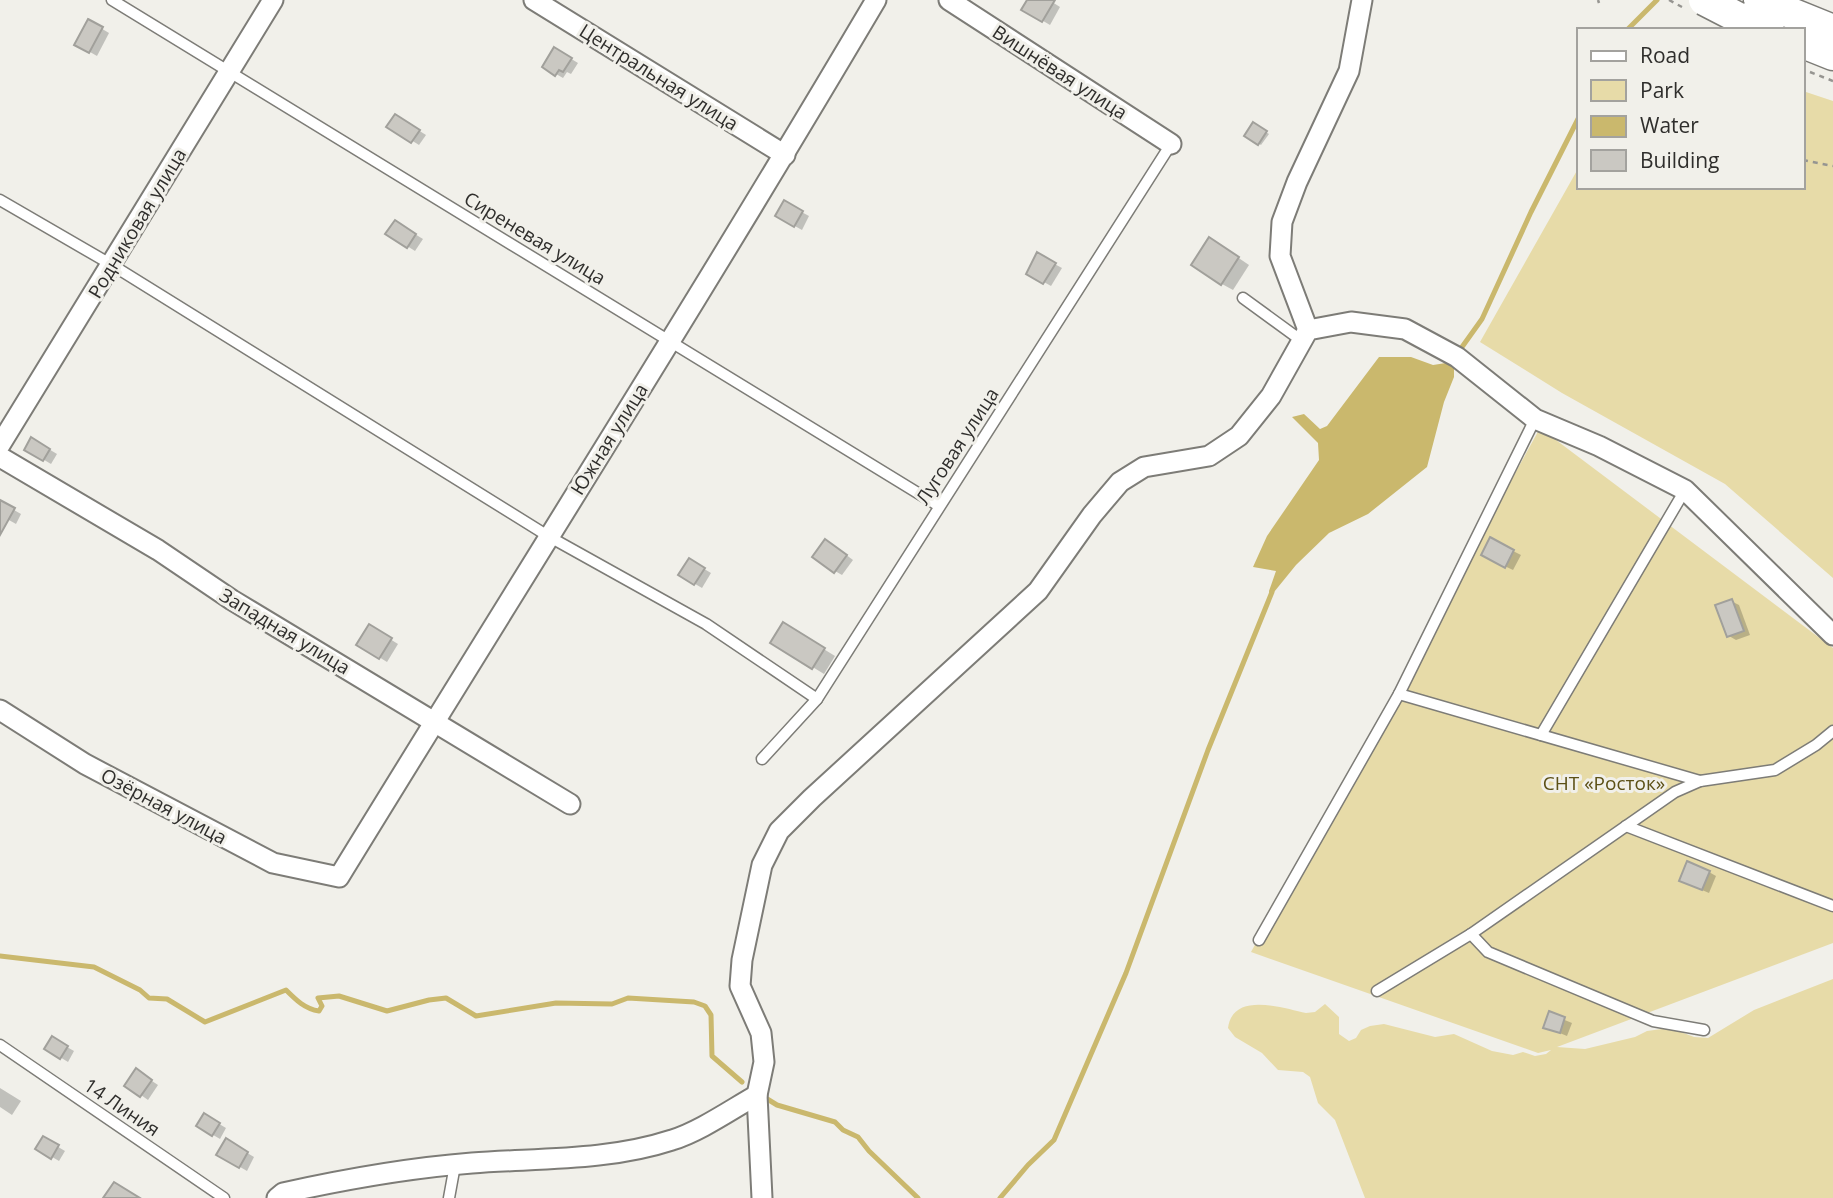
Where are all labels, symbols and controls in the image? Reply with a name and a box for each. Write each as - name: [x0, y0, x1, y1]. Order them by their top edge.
- street label: Центральная улица: [575, 18, 743, 136]
- street label: Вишнёвая улица: [988, 19, 1132, 125]
- legend: [1577, 28, 1805, 189]
- text: Road: [1640, 41, 1690, 69]
- text: Park: [1640, 76, 1684, 104]
- text: Water: [1640, 111, 1699, 139]
- street label: Родниковая улица: [82, 143, 192, 303]
- text: Building: [1640, 146, 1719, 174]
- street label: Сиреневая улица: [459, 185, 611, 291]
- street label: Южная улица: [564, 378, 654, 500]
- street label: Луговая улица: [910, 383, 1004, 509]
- street label: Западная улица: [215, 582, 355, 680]
- street label: Озёрная улица: [96, 762, 232, 850]
- park label: СНТ «Росток»: [1543, 770, 1665, 796]
- street label: 14 Линия: [79, 1072, 165, 1142]

